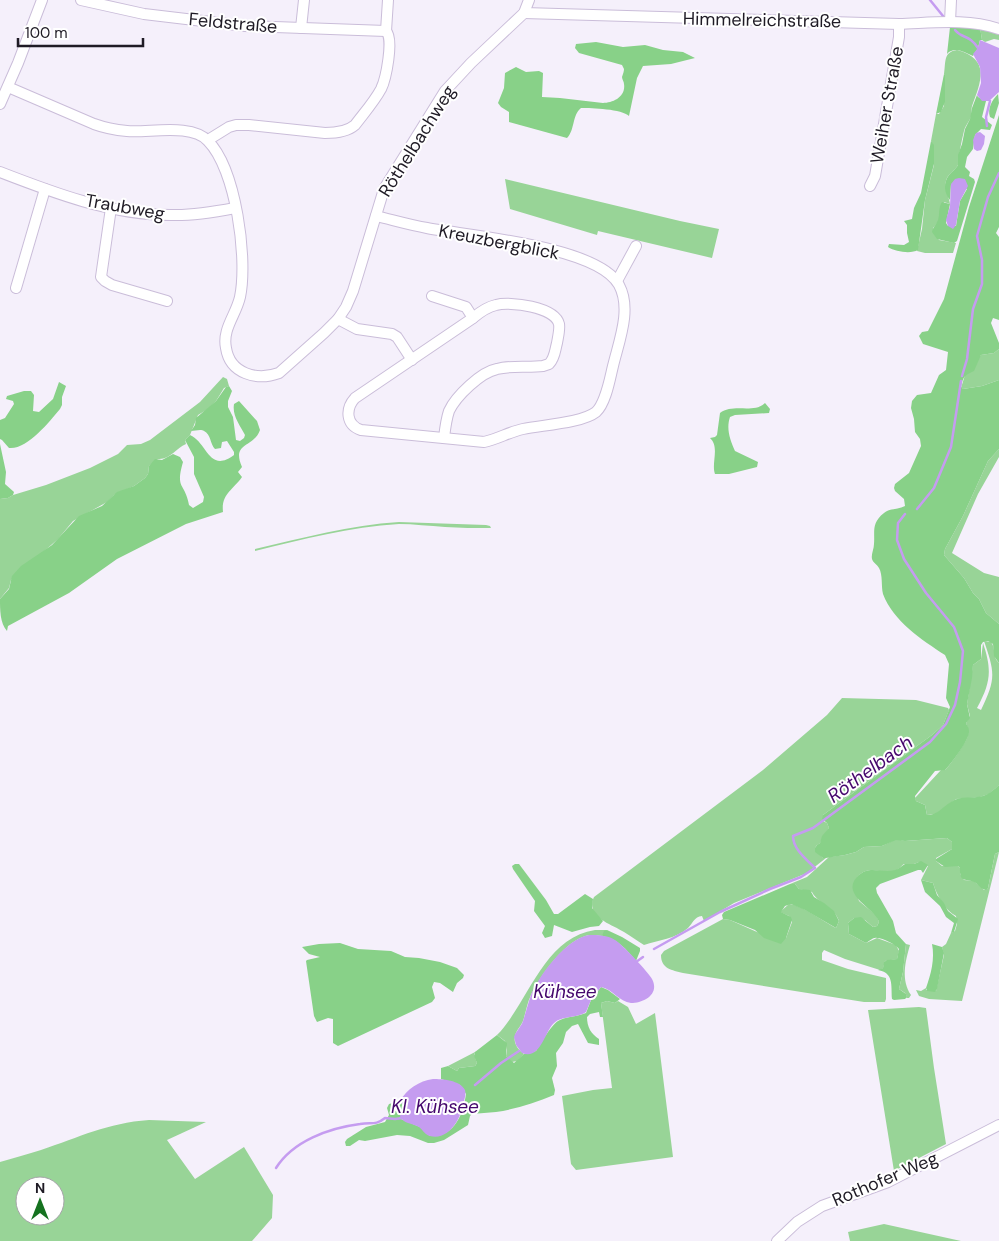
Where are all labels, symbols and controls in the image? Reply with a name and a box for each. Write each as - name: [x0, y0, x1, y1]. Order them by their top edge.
- street label: Feldstraße: [188, 7, 278, 39]
- street label: Himmelreichstraße: [683, 7, 841, 33]
- scale bar: [18, 15, 142, 47]
- text: 100 m: [25, 23, 68, 43]
- street label: Weiher Straße: [865, 44, 909, 166]
- street label: Röthelbachweg: [373, 81, 461, 201]
- street label: Traubweg: [83, 188, 167, 226]
- street label: Kreuzbergblick: [437, 219, 561, 265]
- water label: Röthelbach: [822, 730, 918, 808]
- water label: Kühsee: [533, 979, 597, 1004]
- water label: Kl. Kühsee: [391, 1094, 479, 1119]
- street label: Rothofer Weg: [828, 1146, 942, 1212]
- north arrow: [15, 1176, 65, 1226]
- text: N: [35, 1179, 45, 1197]

